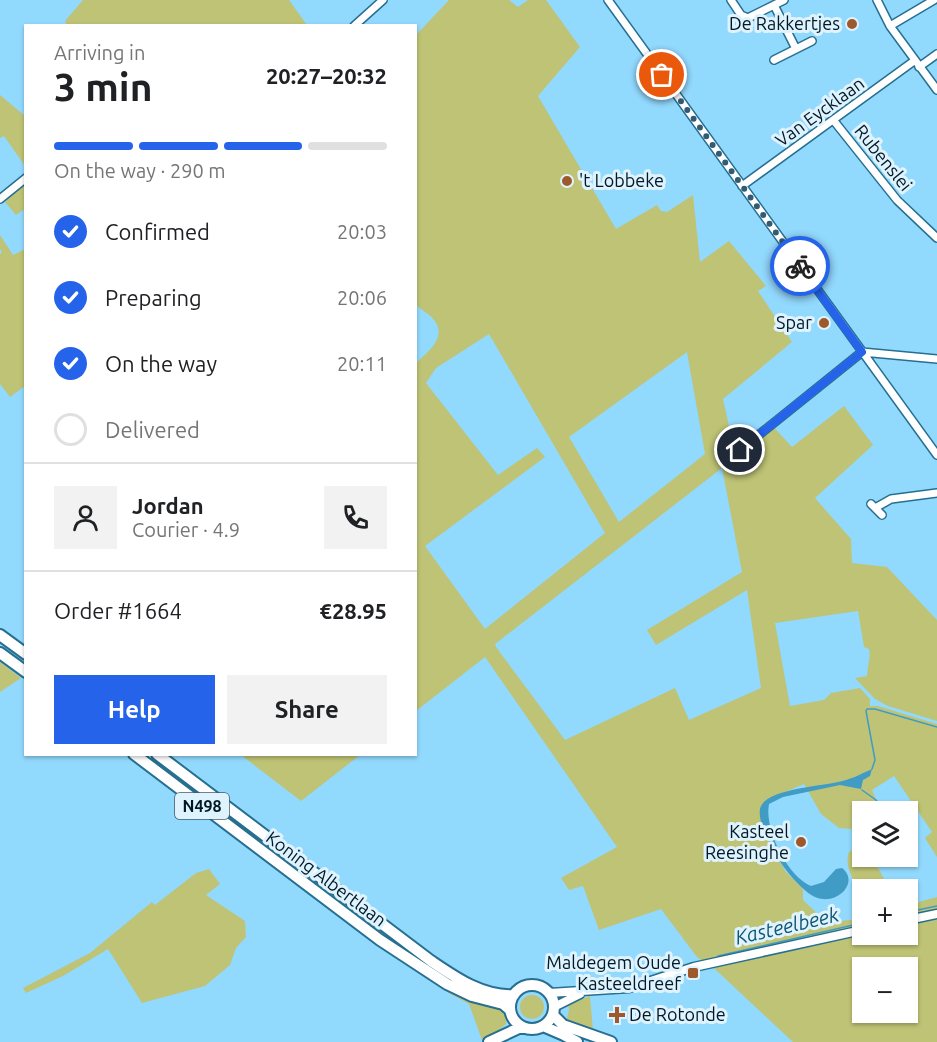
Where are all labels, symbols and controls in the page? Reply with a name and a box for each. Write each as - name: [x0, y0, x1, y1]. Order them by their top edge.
- place label: De Rakkertjes: [729, 13, 840, 33]
- marker: De Rakkertjes: [845, 17, 859, 31]
- text: Arriving in: [54, 41, 145, 64]
- pin: [636, 49, 687, 100]
- icon: bag: [645, 58, 678, 91]
- text: 20:27–20:32: [266, 63, 387, 88]
- text: 3 min: [54, 65, 153, 108]
- street label: Van Eycklaan: [771, 72, 867, 150]
- street label: Rubenslei: [851, 120, 916, 194]
- text: On the way · 290 m: [54, 159, 226, 182]
- place label: 't Lobbeke: [579, 170, 664, 190]
- marker: 't Lobbeke: [560, 174, 574, 188]
- icon: check: [54, 215, 87, 248]
- text: Confirmed: [105, 219, 210, 244]
- text: 20:03: [337, 220, 387, 243]
- courier: [770, 236, 830, 296]
- icon: bike: [784, 250, 817, 283]
- icon: check: [54, 281, 87, 314]
- text: Preparing: [105, 285, 202, 310]
- text: 20:06: [337, 286, 387, 309]
- place label: Spar: [776, 312, 812, 332]
- marker: Spar: [817, 316, 831, 330]
- icon: check: [54, 347, 87, 380]
- text: On the way: [105, 351, 217, 376]
- text: 20:11: [337, 352, 387, 375]
- text: Delivered: [105, 417, 200, 442]
- pin: [714, 424, 765, 475]
- icon: home: [723, 433, 756, 466]
- button: person: [54, 486, 117, 549]
- button: phone: [324, 486, 387, 549]
- text: Jordan: [132, 493, 204, 518]
- text: Courier · 4.9: [132, 518, 240, 541]
- text: Order #1664: [54, 598, 182, 623]
- text: €28.95: [320, 598, 387, 623]
- button: Help: [54, 675, 215, 744]
- button: Share: [227, 675, 387, 744]
- road number: N498: [175, 793, 229, 819]
- map controls: [852, 801, 918, 1023]
- button: layers: [852, 801, 918, 867]
- place label: Kasteel Reesinghe: [705, 821, 789, 862]
- street label: Koning Albertlaan: [263, 827, 391, 930]
- marker: Kasteel Reesinghe: [794, 835, 808, 849]
- button: +: [852, 879, 918, 945]
- water label: Kasteelbeek: [733, 902, 842, 949]
- place label: Maldegem Oude Kasteeldreef: [546, 952, 681, 993]
- button: −: [852, 957, 918, 1023]
- marker: Maldegem Oude Kasteeldreef: [686, 966, 700, 980]
- place label: De Rotonde: [629, 1004, 726, 1024]
- marker: De Rotonde: [610, 1008, 624, 1022]

